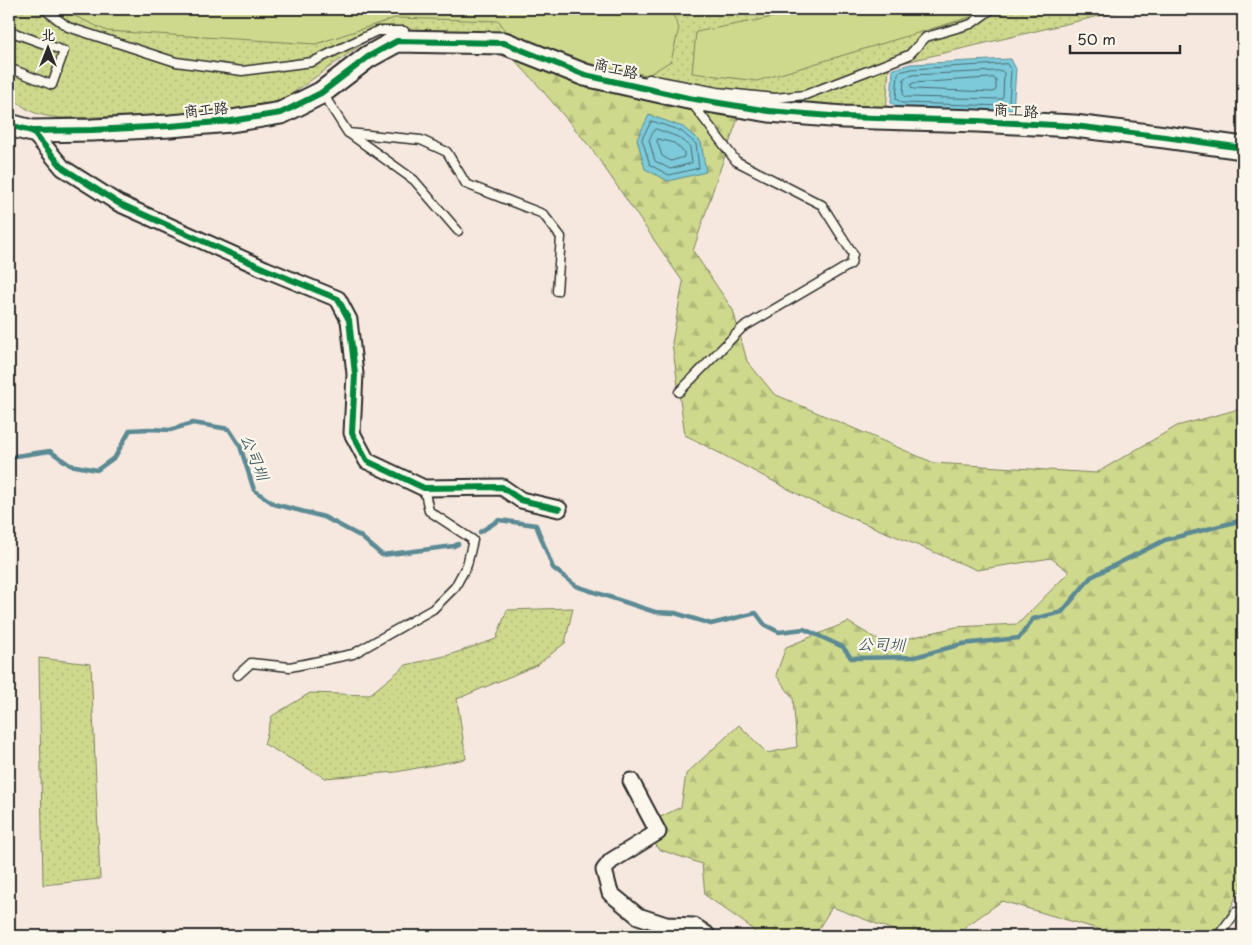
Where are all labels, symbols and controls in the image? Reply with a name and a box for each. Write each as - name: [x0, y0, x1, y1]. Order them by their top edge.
- north arrow: [22, 22, 72, 72]
- scale bar: [1070, 22, 1180, 54]
- text: 北: [41, 24, 55, 45]
- text: 50 m: [1077, 27, 1116, 50]
- street label: 商工路: [592, 51, 641, 84]
- street label: 商工路: [182, 95, 229, 122]
- street label: 商工路: [993, 97, 1039, 122]
- water label: 公司圳: [236, 430, 277, 485]
- water label: 公司圳: [857, 631, 907, 655]

